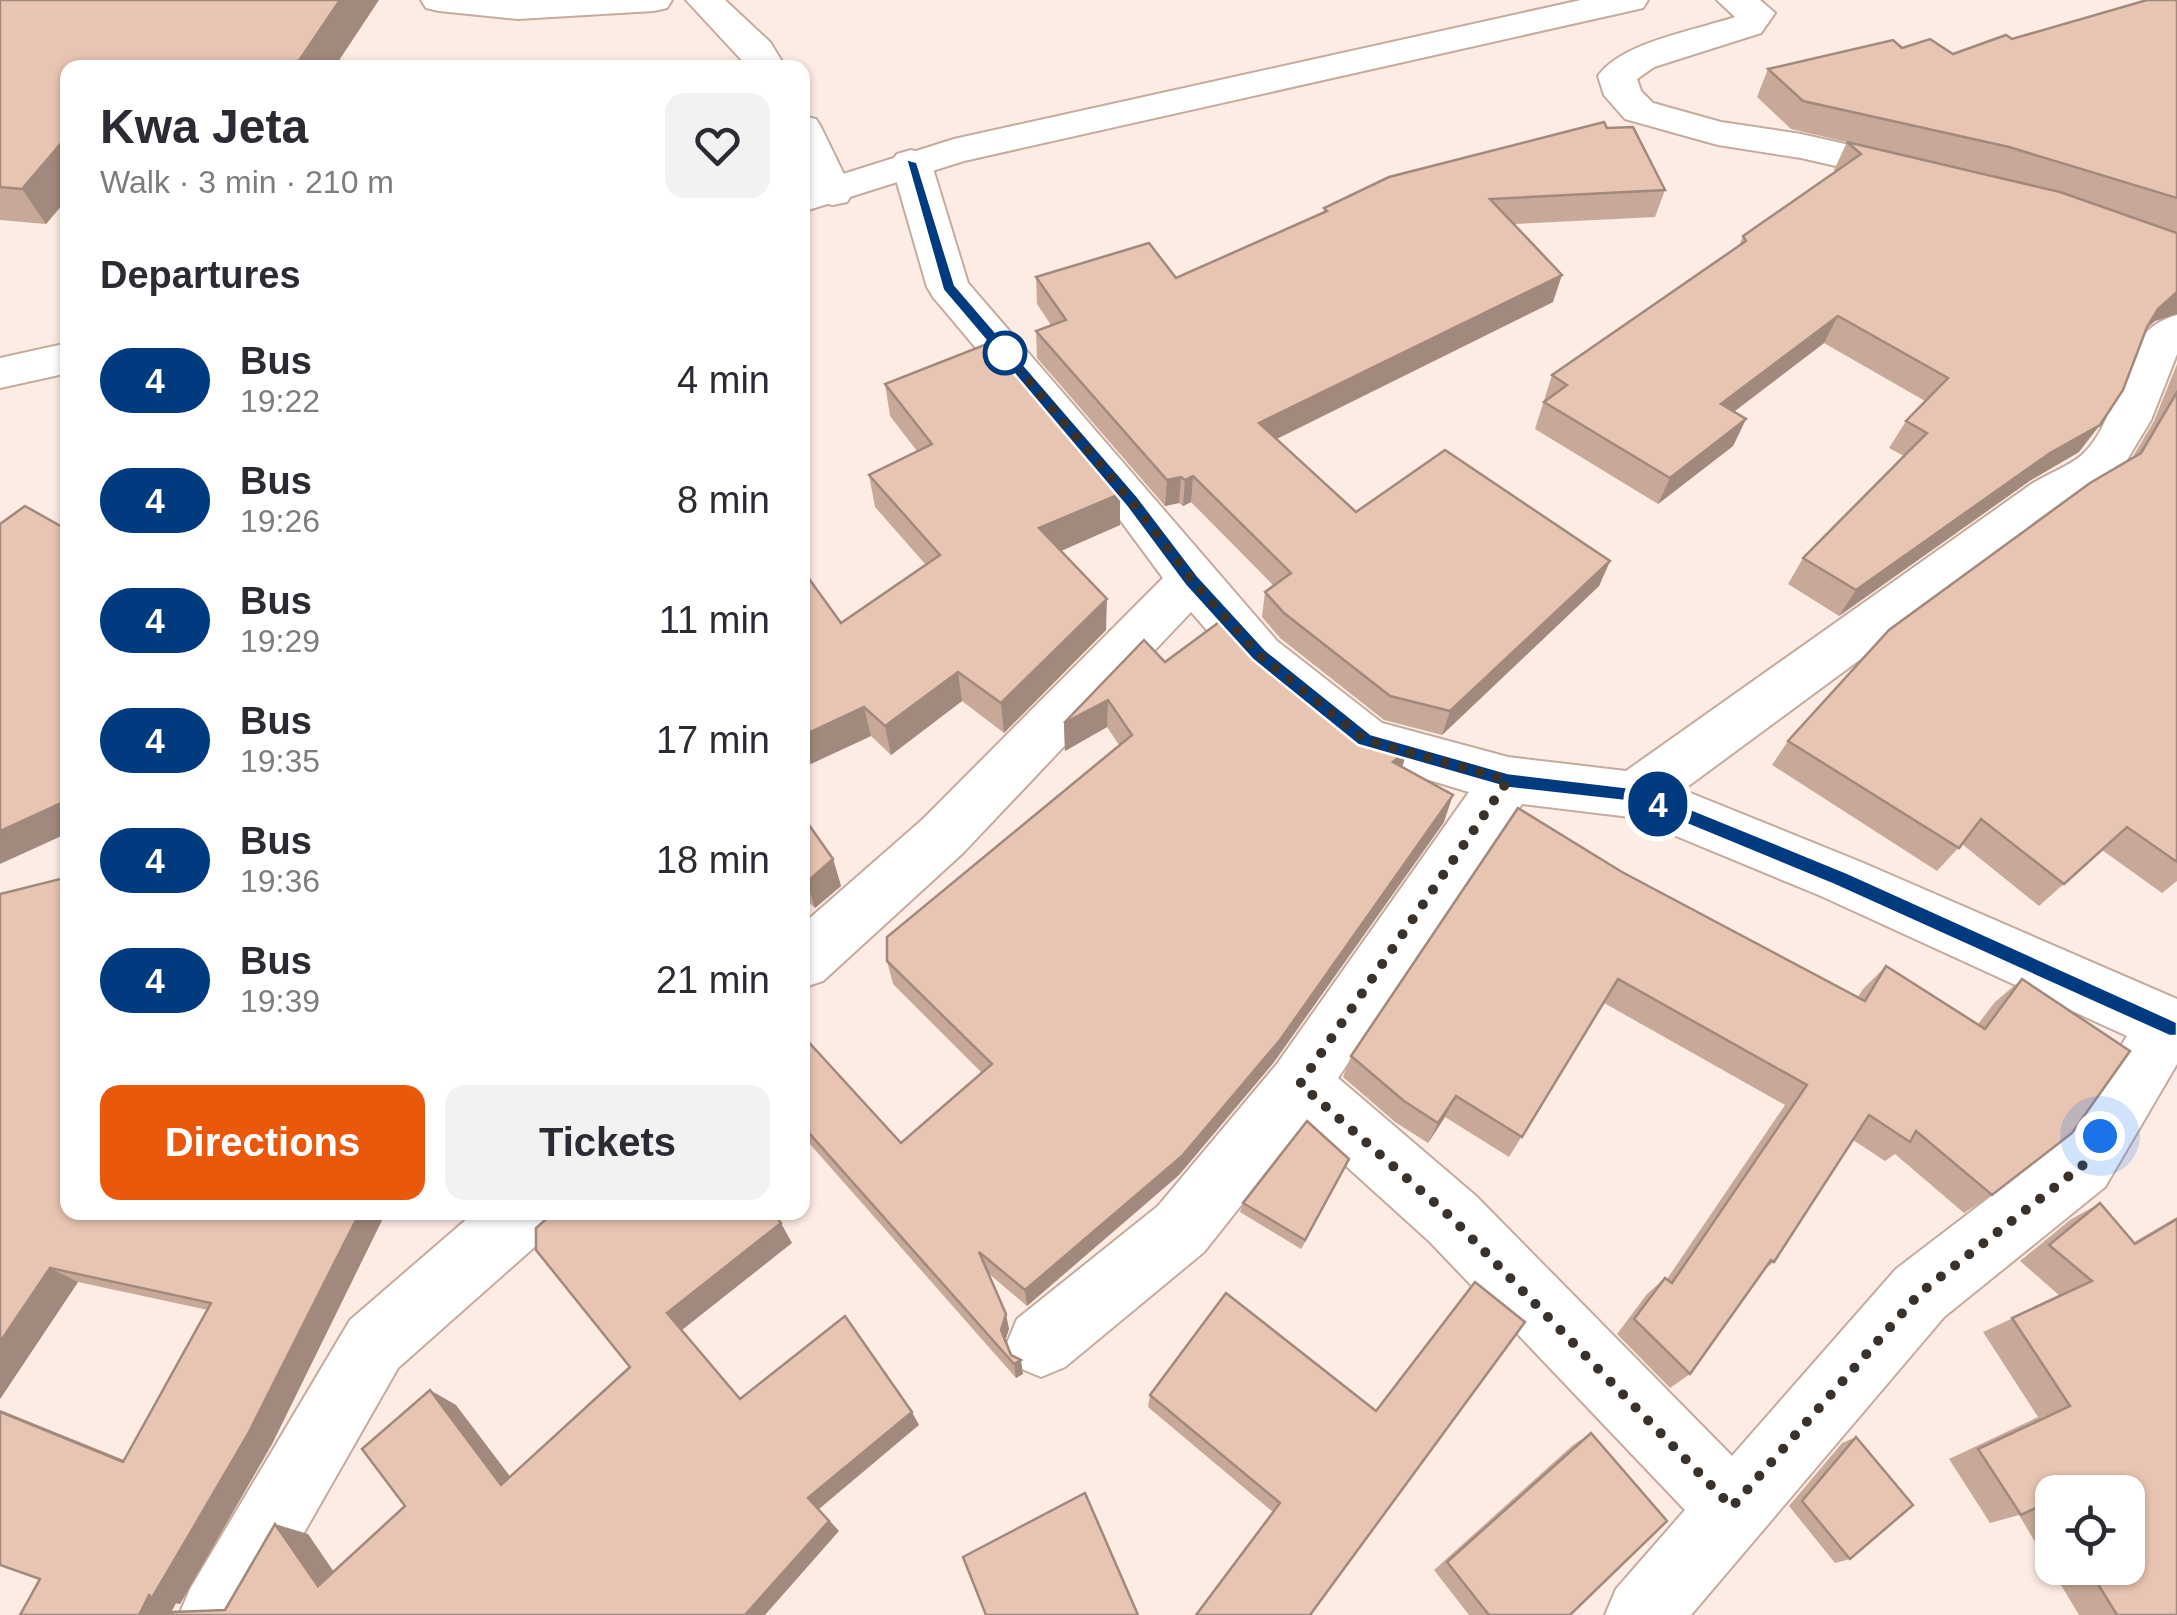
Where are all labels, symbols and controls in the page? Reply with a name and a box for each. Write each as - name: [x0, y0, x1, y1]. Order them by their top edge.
- button: heart: [665, 93, 770, 198]
- text: Kwa Jeta: [100, 100, 308, 153]
- text: Walk · 3 min · 210 m: [100, 164, 394, 200]
- text: Departures: [100, 254, 301, 296]
- unlabelled marker: [984, 332, 1026, 374]
- text: Bus: [240, 340, 312, 382]
- text: 4 min: [677, 359, 770, 401]
- text: 4: [145, 361, 165, 400]
- text: 19:22: [240, 383, 320, 419]
- text: Bus: [240, 460, 312, 502]
- text: 8 min: [677, 479, 770, 521]
- text: 4: [145, 481, 165, 520]
- text: 19:26: [240, 503, 320, 539]
- text: Bus: [240, 580, 312, 622]
- text: 11 min: [659, 599, 770, 641]
- text: 4: [145, 601, 165, 640]
- text: 19:29: [240, 623, 320, 659]
- text: Bus: [240, 700, 312, 742]
- text: 17 min: [656, 719, 770, 761]
- text: 4: [145, 721, 165, 760]
- text: 19:35: [240, 743, 320, 779]
- line badge: 4: [1626, 772, 1690, 836]
- text: 4: [1648, 785, 1668, 824]
- text: Bus: [240, 820, 312, 862]
- text: 18 min: [656, 839, 770, 881]
- text: 4: [145, 841, 165, 880]
- text: 19:36: [240, 863, 320, 899]
- text: Bus: [240, 940, 312, 982]
- text: 21 min: [656, 959, 770, 1001]
- text: 4: [145, 961, 165, 1000]
- text: 19:39: [240, 983, 320, 1019]
- button: Directions: [100, 1085, 425, 1200]
- button: Tickets: [445, 1085, 770, 1200]
- your location: [2075, 1111, 2125, 1161]
- map controls: [2035, 1475, 2145, 1585]
- button: locate: [2035, 1475, 2145, 1585]

